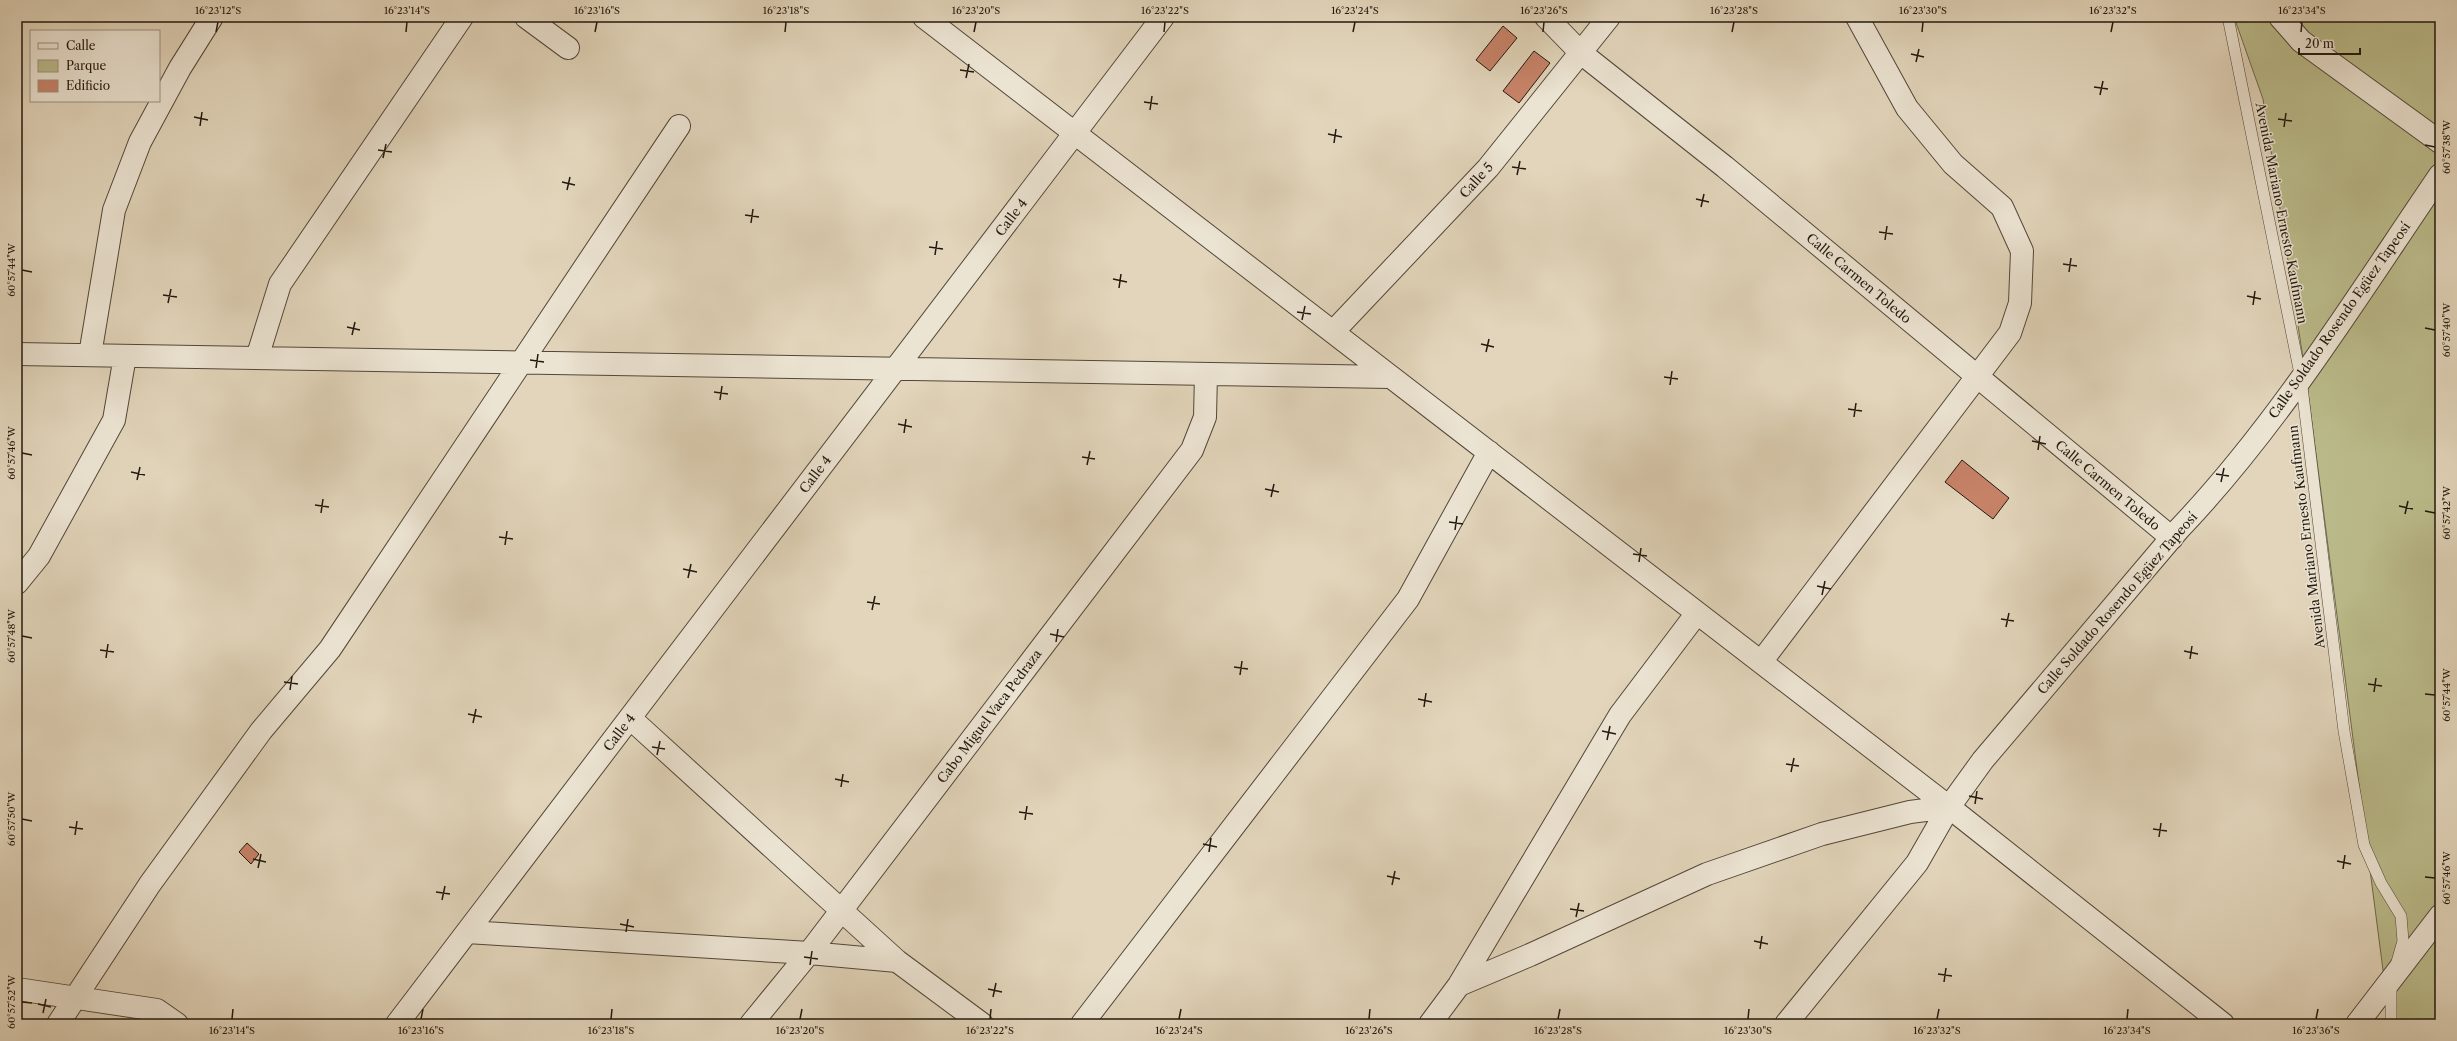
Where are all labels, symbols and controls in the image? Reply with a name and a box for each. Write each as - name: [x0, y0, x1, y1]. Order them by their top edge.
- text: 16°23'12"S: [195, 4, 241, 17]
- text: 16°23'14"S: [384, 4, 430, 17]
- text: 16°23'16"S: [574, 4, 620, 17]
- text: 16°23'18"S: [763, 4, 809, 17]
- text: 16°23'20"S: [952, 4, 1000, 17]
- text: 16°23'22"S: [1141, 4, 1189, 17]
- text: 16°23'24"S: [1331, 4, 1379, 17]
- text: 16°23'26"S: [1520, 4, 1568, 17]
- text: 16°23'28"S: [1710, 4, 1758, 17]
- text: 16°23'30"S: [1899, 4, 1947, 17]
- text: 16°23'32"S: [2089, 4, 2137, 17]
- text: 16°23'34"S: [2278, 4, 2326, 17]
- legend: [30, 30, 160, 102]
- scale bar: [2299, 30, 2360, 56]
- text: 20 m: [2305, 36, 2334, 51]
- text: Calle: [66, 38, 96, 53]
- text: Parque: [66, 58, 107, 73]
- text: Edificio: [66, 78, 110, 93]
- street label: Avenida Mariano Ernesto Kaufmann: [2252, 100, 2311, 325]
- text: 60°57'38"W: [2440, 119, 2453, 174]
- street label: Calle 5: [1456, 159, 1496, 201]
- street label: Calle 4: [992, 195, 1030, 239]
- street label: Calle Soldado Rosendo Egüez Tapeosí: [2265, 219, 2413, 421]
- street label: Calle Carmen Toledo: [1803, 230, 1915, 327]
- text: 60°57'44"W: [5, 242, 18, 297]
- text: 60°57'40"W: [2440, 302, 2453, 357]
- street label: Avenida Mariano Ernesto Kaufmann: [2284, 424, 2328, 651]
- text: 60°57'46"W: [5, 425, 18, 480]
- street label: Calle Carmen Toledo: [2052, 437, 2164, 534]
- street label: Calle 4: [796, 452, 834, 496]
- text: 60°57'42"W: [2440, 485, 2453, 540]
- street label: Calle Soldado Rosendo Egüez Tapeosí: [2034, 509, 2200, 697]
- text: 60°57'48"W: [5, 608, 18, 663]
- street label: Cabo Miguel Vaca Pedraza: [933, 646, 1045, 786]
- text: 60°57'44"W: [2440, 667, 2453, 722]
- street label: Calle 4: [600, 710, 638, 754]
- text: 60°57'50"W: [5, 791, 18, 846]
- text: 60°57'46"W: [2440, 850, 2453, 905]
- text: 60°57'52"W: [5, 974, 18, 1029]
- text: 16°23'14"S: [209, 1024, 255, 1037]
- text: 16°23'16"S: [398, 1024, 444, 1037]
- text: 16°23'18"S: [588, 1024, 634, 1037]
- text: 16°23'20"S: [776, 1024, 824, 1037]
- text: 16°23'22"S: [966, 1024, 1014, 1037]
- text: 16°23'24"S: [1155, 1024, 1203, 1037]
- text: 16°23'26"S: [1345, 1024, 1393, 1037]
- text: 16°23'28"S: [1534, 1024, 1582, 1037]
- text: 16°23'30"S: [1724, 1024, 1772, 1037]
- text: 16°23'32"S: [1913, 1024, 1961, 1037]
- text: 16°23'34"S: [2103, 1024, 2151, 1037]
- text: 16°23'36"S: [2292, 1024, 2340, 1037]

